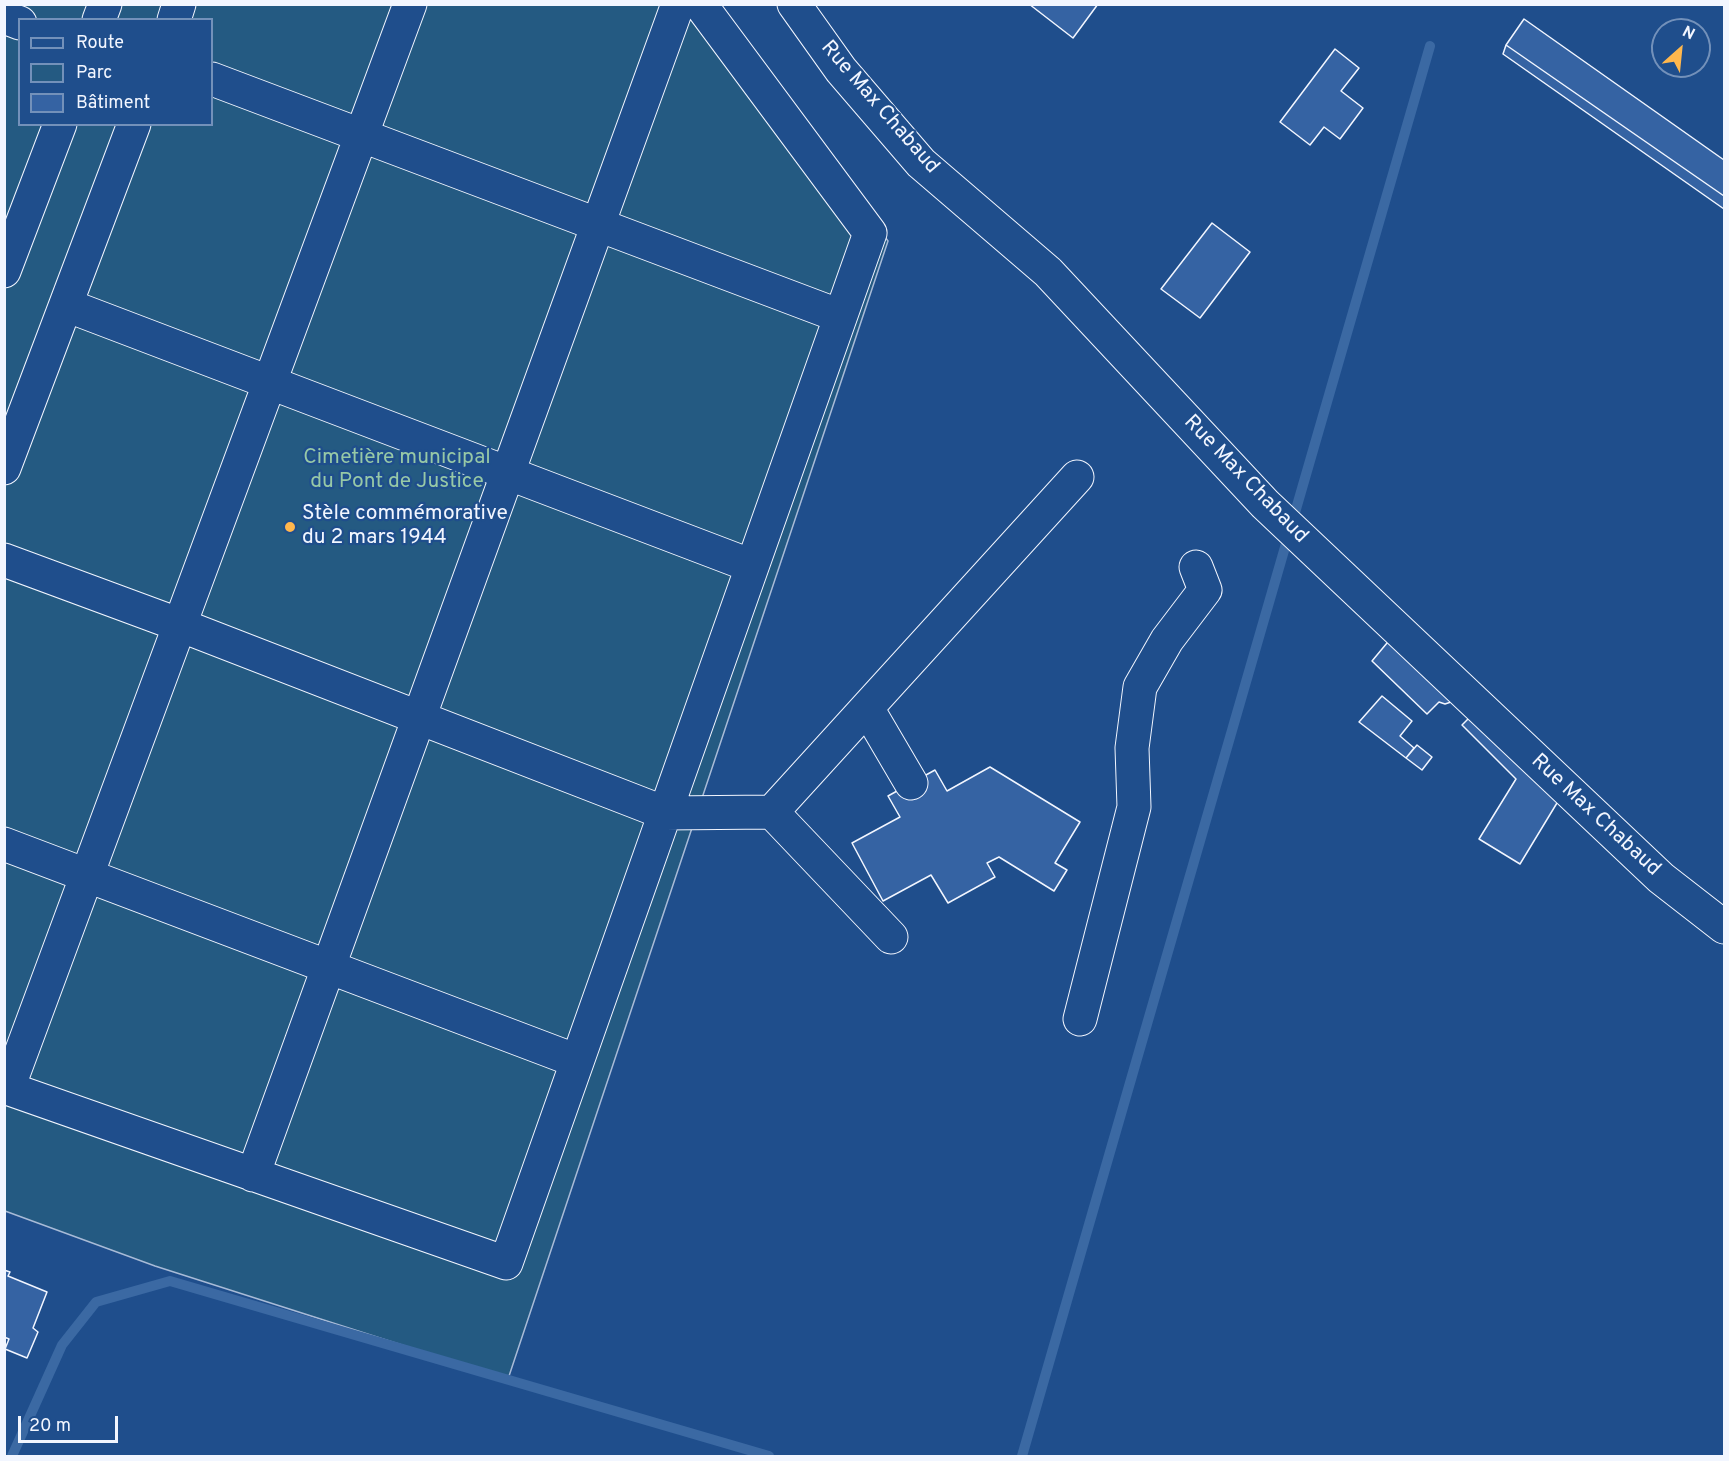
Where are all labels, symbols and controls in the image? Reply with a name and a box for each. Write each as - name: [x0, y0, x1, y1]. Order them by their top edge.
- legend: [18, 18, 213, 126]
- north arrow: [1651, 18, 1711, 78]
- text: N: [1679, 22, 1698, 45]
- text: Route: [76, 32, 124, 55]
- street label: Rue Max Chabaud: [814, 36, 944, 180]
- text: Parc: [76, 62, 112, 85]
- text: Bâtiment: [76, 92, 150, 115]
- street label: Rue Max Chabaud: [1178, 411, 1312, 549]
- park label: Cimetière municipal du Pont de Justice: [303, 446, 491, 496]
- place label: Stèle commémorative du 2 mars 1944: [302, 502, 508, 552]
- marker: Stèle commémorative du 2 mars 1944: [283, 520, 297, 534]
- street label: Rue Max Chabaud: [1525, 749, 1665, 883]
- scale bar: [21, 1404, 122, 1442]
- text: 20 m: [29, 1415, 71, 1438]

